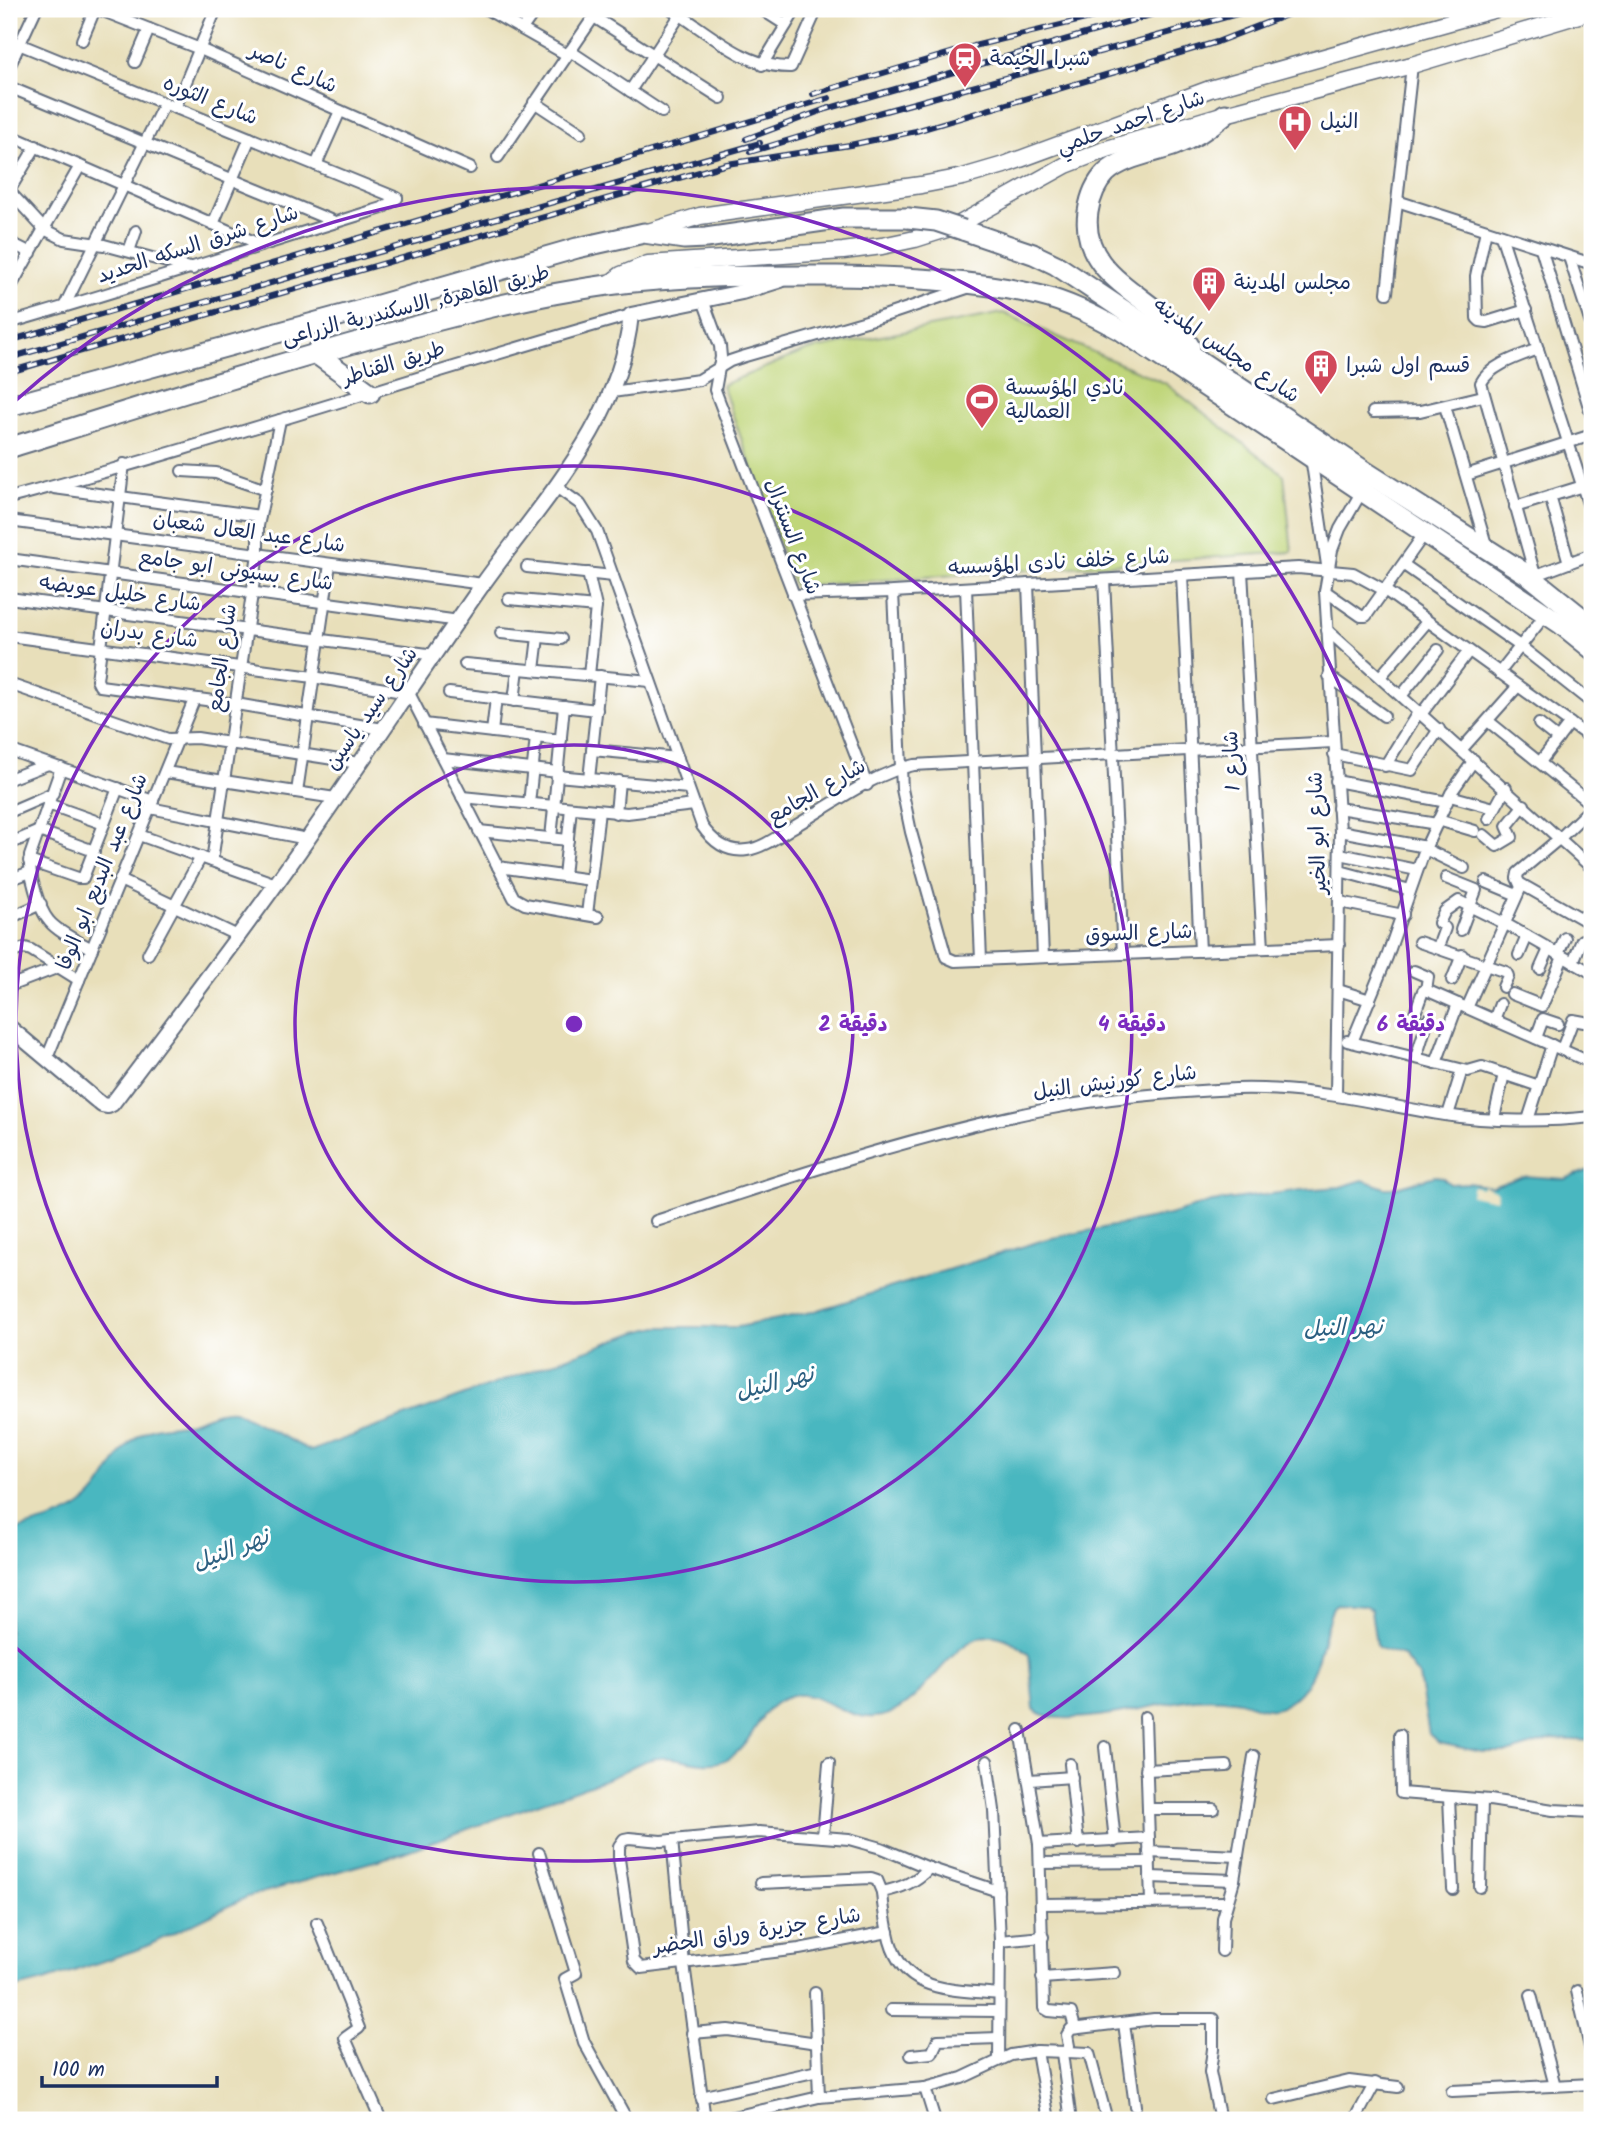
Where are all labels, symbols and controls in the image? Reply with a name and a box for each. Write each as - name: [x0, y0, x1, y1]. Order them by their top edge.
- street label: شارع ناصر: [242, 34, 342, 103]
- station icon: شبرا الخيمة: [946, 40, 984, 89]
- place label: شبرا الخيمة: [990, 43, 1090, 76]
- street label: شارع الثوره: [158, 67, 262, 135]
- street label: شارع احمد حلمي: [1052, 82, 1210, 165]
- hospital icon: النيل: [1276, 103, 1314, 152]
- place label: النيل: [1320, 106, 1358, 139]
- street label: شارع شرق السكه الحديد: [93, 197, 303, 293]
- street label: طريق القاهرة, الاسكندرية الزراعى: [279, 257, 553, 355]
- building icon: مجلس المدينة: [1190, 264, 1228, 313]
- place label: مجلس المدينة: [1234, 267, 1351, 300]
- street label: شارع مجلس المدينه: [1146, 290, 1306, 412]
- street label: طريق القناطر: [337, 333, 449, 396]
- building icon: قسم اول شبرا: [1302, 347, 1340, 396]
- place label: قسم اول شبرا: [1346, 350, 1470, 383]
- place label: نادي المؤسسة العمالية: [1006, 372, 1124, 429]
- sports icon: نادي المؤسسة العمالية: [963, 381, 1001, 430]
- street label: شارع السنترال: [755, 474, 829, 600]
- street label: شارع عبد العال شعبان: [151, 503, 347, 563]
- street label: شارع بسيونى ابو جامع: [137, 541, 335, 601]
- street label: شارع خلف نادى المؤسسه: [947, 541, 1171, 585]
- street label: شارع خليل عويضه: [37, 566, 203, 622]
- street label: شارع الجامع: [199, 602, 247, 714]
- street label: شارع بدران: [98, 612, 200, 658]
- street label: شارع سيد ياسين: [317, 640, 427, 778]
- street label: شارع 1: [1215, 730, 1251, 792]
- street label: شارع الجامع: [762, 750, 872, 834]
- street label: شارع عبد البديع ابو الوفا: [48, 769, 158, 975]
- street label: شارع ابو الخير: [1299, 771, 1337, 897]
- street label: شارع السوق: [1085, 916, 1193, 952]
- text: 2 دقيقة: [819, 1009, 887, 1042]
- text: 4 دقيقة: [1098, 1009, 1166, 1042]
- text: 6 دقيقة: [1377, 1009, 1445, 1042]
- centre of rings: [562, 1012, 586, 1036]
- street label: شارع كورنيش النيل: [1031, 1057, 1199, 1109]
- water label: نهر النيل: [1303, 1310, 1386, 1348]
- water label: نهر النيل: [732, 1356, 820, 1411]
- water label: نهر النيل: [187, 1519, 277, 1582]
- street label: شارع جزيرة وراق الحضر: [649, 1899, 863, 1965]
- scale bar: [42, 2045, 217, 2089]
- text: 100 m: [52, 2054, 105, 2087]

